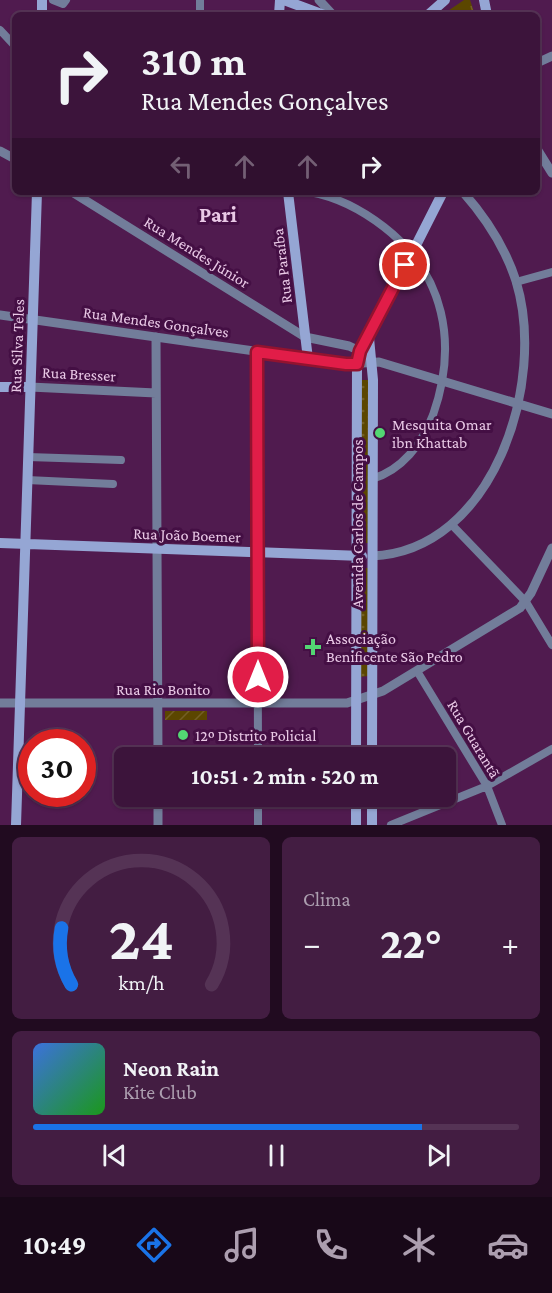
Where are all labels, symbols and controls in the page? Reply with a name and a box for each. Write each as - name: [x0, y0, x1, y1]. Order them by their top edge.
- icon: right: [42, 36, 120, 114]
- text: 310 m: [141, 37, 246, 84]
- text: Rua Mendes Gonçalves: [141, 86, 388, 116]
- icon: left: [165, 150, 198, 183]
- icon: ahead: [228, 150, 261, 183]
- icon: ahead: [291, 150, 324, 183]
- icon: right: [354, 150, 387, 183]
- district label: Pari: [199, 202, 238, 227]
- street label: Rua Mendes Júnior: [141, 213, 253, 292]
- street label: Rua Paraíba: [269, 227, 295, 304]
- pin: [379, 239, 430, 290]
- icon: arrive: [388, 248, 421, 281]
- street label: Rua Silva Teles: [7, 299, 27, 393]
- street label: Rua Mendes Gonçalves: [82, 303, 230, 342]
- street label: Rua Bresser: [42, 364, 117, 384]
- place label: Mesquita Omar ibn Khattab: [392, 416, 492, 451]
- marker: Mesquita Omar ibn Khattab: [373, 426, 387, 440]
- street label: Avenida Carlos de Campos: [349, 439, 367, 609]
- street label: Rua João Boemer: [133, 525, 242, 546]
- place label: Associação Benificente São Pedro: [326, 630, 463, 665]
- marker: Associação Benificente São Pedro: [304, 638, 322, 656]
- position arrow: [226, 645, 290, 709]
- street label: Rua Rio Bonito: [116, 681, 210, 698]
- street label: Rua Guarantã: [444, 697, 504, 781]
- place label: 12º Distrito Policial: [195, 727, 316, 744]
- marker: 12º Distrito Policial: [176, 728, 190, 742]
- speed limit sign: 30: [18, 729, 96, 807]
- text: 10:51 · 2 min · 520 m: [191, 764, 379, 789]
- text: Clima: [303, 888, 351, 910]
- text: 24: [108, 903, 174, 972]
- text: 22°: [380, 918, 442, 968]
- text: −: [303, 925, 320, 962]
- text: +: [502, 925, 519, 962]
- text: km/h: [118, 971, 165, 995]
- text: Neon Rain: [123, 1056, 219, 1081]
- text: Kite Club: [123, 1081, 197, 1103]
- icon: previous: [98, 1139, 131, 1172]
- icon: pause: [260, 1139, 293, 1172]
- icon: next: [422, 1139, 455, 1172]
- icon: directions: [133, 1224, 175, 1266]
- icon: music: [221, 1224, 263, 1266]
- icon: phone: [310, 1224, 352, 1266]
- icon: climate: [398, 1224, 440, 1266]
- icon: car: [487, 1224, 529, 1266]
- text: 10:49: [23, 1230, 86, 1260]

